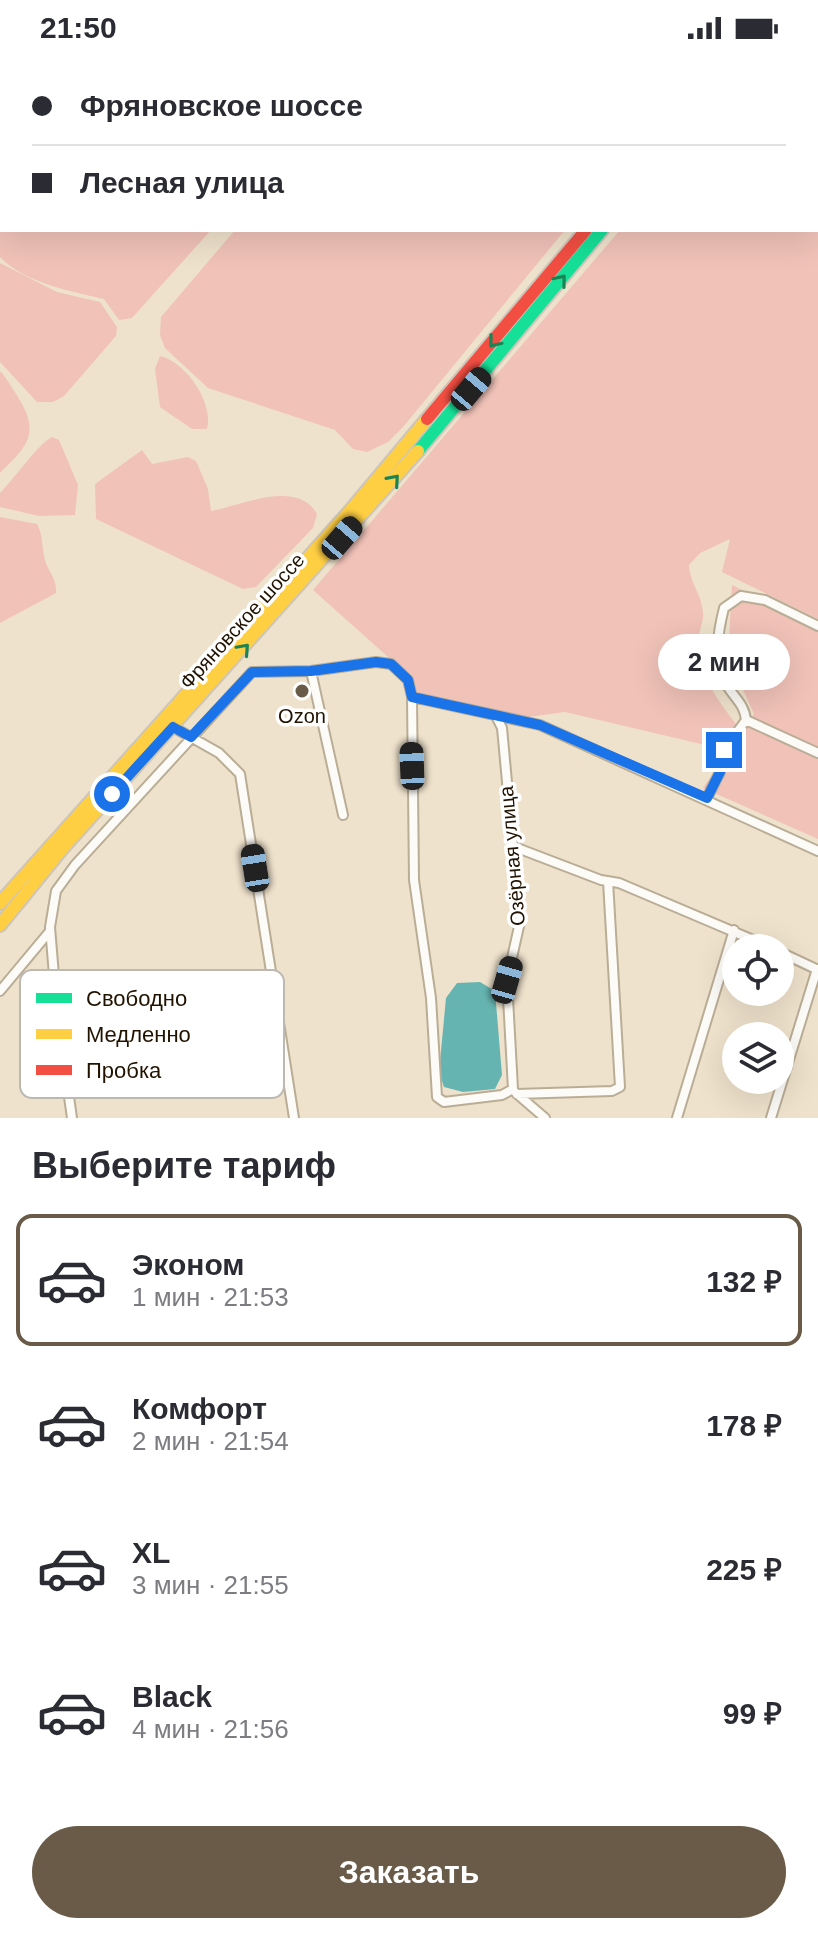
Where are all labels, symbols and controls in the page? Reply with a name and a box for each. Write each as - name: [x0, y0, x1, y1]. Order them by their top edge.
- text: 21:50: [40, 11, 117, 44]
- text: Фряновское шоссе: [80, 89, 363, 122]
- text: Лесная улица: [80, 166, 284, 199]
- one-way arrow: [551, 275, 566, 290]
- one-way arrow: [489, 333, 504, 348]
- car: [446, 363, 496, 415]
- one-way arrow: [384, 474, 399, 489]
- car: [317, 512, 367, 564]
- street label: Фряновское шоссе: [175, 549, 309, 693]
- callout: 2 мин: [658, 634, 790, 690]
- one-way arrow: [235, 644, 249, 659]
- text: 2 мин: [688, 647, 760, 677]
- marker: Ozon: [293, 682, 311, 700]
- place label: Ozon: [278, 705, 326, 727]
- route end: [706, 732, 742, 768]
- car: [399, 742, 425, 790]
- route start: [94, 776, 130, 812]
- street label: Озёрная улица: [495, 784, 529, 927]
- car: [239, 842, 271, 894]
- map controls: [722, 934, 794, 1094]
- button: locate: [722, 934, 794, 1006]
- car: [489, 954, 525, 1006]
- legend: [20, 970, 284, 1098]
- text: Свободно: [86, 986, 187, 1011]
- text: Медленно: [86, 1022, 191, 1047]
- button: layers: [722, 1022, 794, 1094]
- text: Пробка: [86, 1058, 162, 1083]
- text: Выберите тариф: [32, 1145, 336, 1186]
- icon: car: [36, 1244, 108, 1316]
- text: Эконом: [132, 1248, 245, 1281]
- text: 132 ₽: [706, 1265, 782, 1298]
- text: 1 мин · 21:53: [132, 1282, 289, 1312]
- icon: car: [36, 1388, 108, 1460]
- text: Комфорт: [132, 1392, 267, 1425]
- text: 178 ₽: [706, 1409, 782, 1442]
- text: 2 мин · 21:54: [132, 1426, 289, 1456]
- icon: car: [36, 1532, 108, 1604]
- text: XL: [132, 1536, 170, 1569]
- text: 225 ₽: [706, 1553, 782, 1586]
- text: 3 мин · 21:55: [132, 1570, 289, 1600]
- icon: car: [36, 1676, 108, 1748]
- text: Black: [132, 1680, 212, 1713]
- text: 99 ₽: [723, 1697, 782, 1730]
- text: 4 мин · 21:56: [132, 1714, 289, 1744]
- button: Заказать: [32, 1826, 786, 1918]

